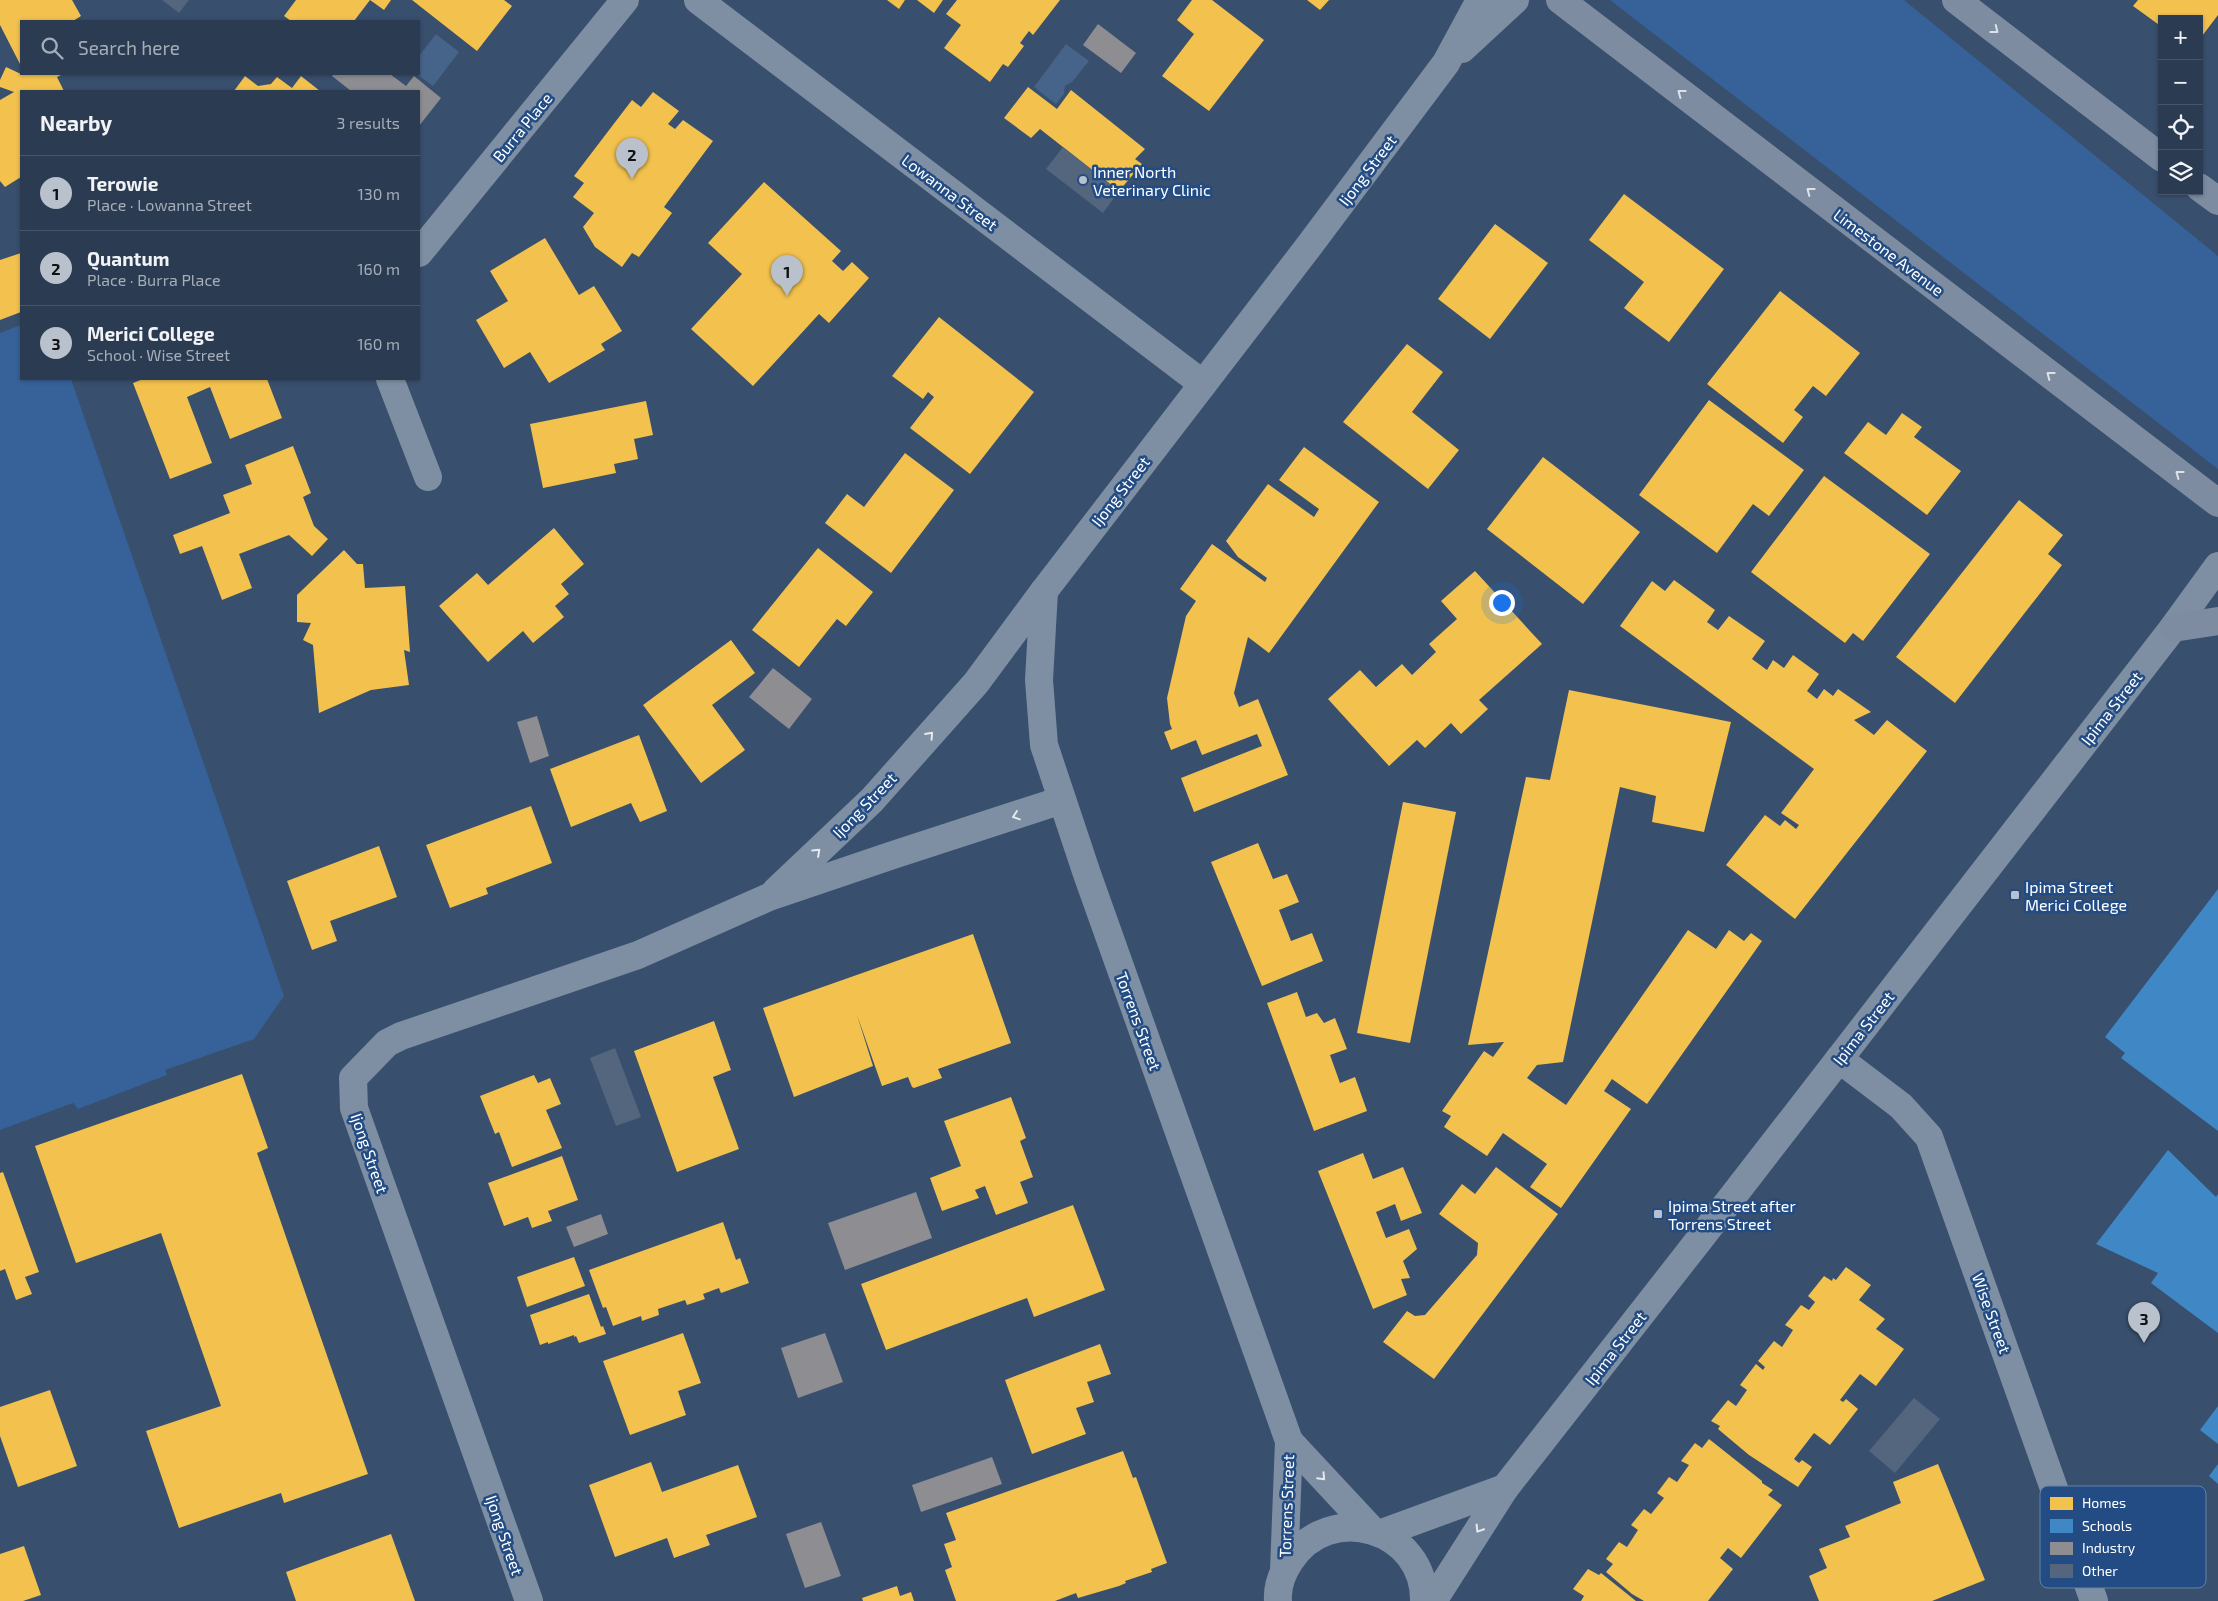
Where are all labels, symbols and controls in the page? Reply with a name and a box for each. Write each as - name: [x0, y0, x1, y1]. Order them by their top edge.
- map controls: [2158, 15, 2203, 195]
- button: +: [2158, 15, 2203, 60]
- search box: [20, 20, 420, 75]
- one-way arrow: [1989, 24, 1998, 32]
- icon: search: [38, 34, 66, 62]
- text: Search here: [78, 36, 180, 59]
- button: −: [2158, 60, 2203, 105]
- street label: Burra Place: [488, 89, 556, 165]
- one-way arrow: [1678, 90, 1687, 98]
- button: locate: [2158, 105, 2203, 150]
- text: Nearby: [40, 110, 112, 135]
- text: 3 results: [337, 113, 400, 132]
- street label: Ijong Street: [1334, 131, 1401, 210]
- pin: 2: [616, 138, 648, 179]
- street label: Lowanna Street: [899, 150, 1001, 234]
- button: layers: [2158, 150, 2203, 195]
- place label: Inner North Veterinary Clinic: [1093, 162, 1211, 199]
- text: Terowie: [87, 172, 158, 195]
- marker: Inner North Veterinary Clinic: [1077, 174, 1089, 186]
- text: 1: [53, 184, 59, 203]
- text: 130 m: [358, 184, 400, 203]
- one-way arrow: [1807, 189, 1816, 197]
- text: Place · Lowanna Street: [87, 195, 252, 214]
- street label: Limestone Avenue: [1830, 204, 1948, 300]
- text: Quantum: [87, 247, 169, 270]
- pin: 1: [771, 255, 803, 296]
- text: 2: [51, 259, 61, 278]
- text: 160 m: [357, 259, 400, 278]
- text: Place · Burra Place: [87, 270, 221, 289]
- text: Merici College: [87, 322, 215, 345]
- text: 3: [51, 334, 61, 353]
- text: 160 m: [357, 334, 400, 353]
- text: School · Wise Street: [87, 345, 230, 364]
- one-way arrow: [2046, 372, 2056, 381]
- street label: Ijong Street: [1087, 452, 1154, 530]
- one-way arrow: [2176, 471, 2185, 479]
- your location: [1489, 590, 1515, 616]
- street label: Ipima Street: [2076, 667, 2146, 749]
- one-way arrow: [924, 731, 933, 740]
- street label: Ijong Street: [828, 768, 901, 842]
- one-way arrow: [1012, 810, 1021, 820]
- one-way arrow: [812, 849, 821, 858]
- place label: Ipima Street Merici College: [2025, 877, 2127, 914]
- marker: Ipima Street Merici College: [2009, 889, 2021, 901]
- street label: Torrens Street: [1112, 969, 1166, 1073]
- street label: Ipima Street: [1828, 987, 1898, 1069]
- street label: Ijong Street: [346, 1110, 393, 1196]
- place label: Ipima Street after Torrens Street: [1668, 1196, 1796, 1233]
- marker: Ipima Street after Torrens Street: [1652, 1208, 1664, 1220]
- street label: Wise Street: [1969, 1270, 2015, 1356]
- pin: 3: [2128, 1302, 2160, 1343]
- street label: Ipima Street: [1580, 1307, 1650, 1389]
- street label: Torrens Street: [1275, 1454, 1297, 1558]
- one-way arrow: [1316, 1471, 1325, 1480]
- legend: [2040, 1486, 2206, 1588]
- street label: Ijong Street: [481, 1492, 528, 1578]
- text: Homes: [2082, 1494, 2126, 1511]
- text: Schools: [2082, 1517, 2132, 1534]
- one-way arrow: [1476, 1523, 1485, 1532]
- text: Industry: [2082, 1539, 2136, 1556]
- text: Other: [2082, 1562, 2118, 1579]

